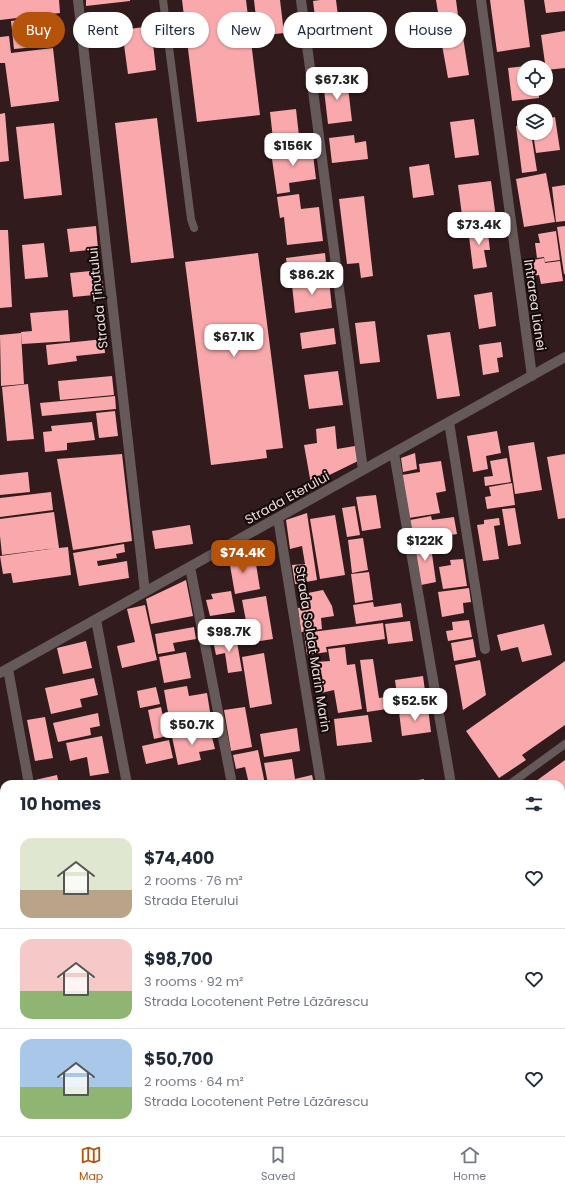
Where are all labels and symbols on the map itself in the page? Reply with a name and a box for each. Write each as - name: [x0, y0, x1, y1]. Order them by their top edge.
- pin: $67.3K: [304, 67, 370, 101]
- pin: $156K: [265, 133, 321, 167]
- pin: $73.4K: [446, 212, 512, 246]
- street label: Strada Ținutului: [83, 246, 113, 350]
- street label: Intrarea Lianei: [519, 258, 551, 352]
- pin: $86.2K: [279, 262, 345, 296]
- pin: $67.1K: [201, 324, 267, 358]
- street label: Strada Eterului: [241, 467, 333, 529]
- pin: $122K: [397, 528, 453, 562]
- pin: $74.4K: [210, 540, 276, 574]
- street label: Strada Soldat Marin Marin: [290, 564, 336, 734]
- pin: $98.7K: [196, 619, 262, 653]
- pin: $52.5K: [382, 688, 448, 722]
- pin: $50.7K: [159, 712, 225, 746]

